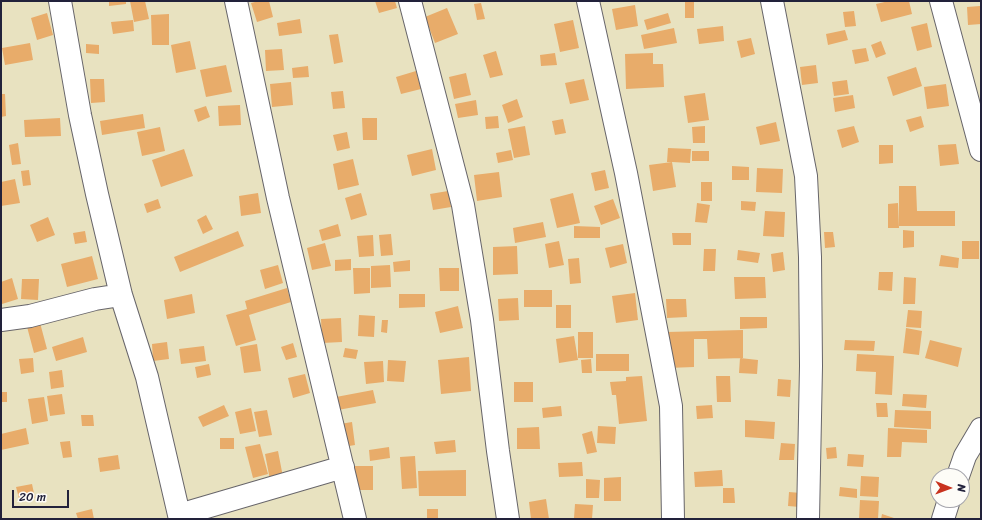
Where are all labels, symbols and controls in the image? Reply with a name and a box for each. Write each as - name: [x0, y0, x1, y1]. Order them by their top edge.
- north arrow: [930, 468, 970, 508]
- scale bar: [14, 482, 71, 508]
- text: N: [952, 484, 971, 492]
- text: 20 m: [19, 486, 46, 508]

